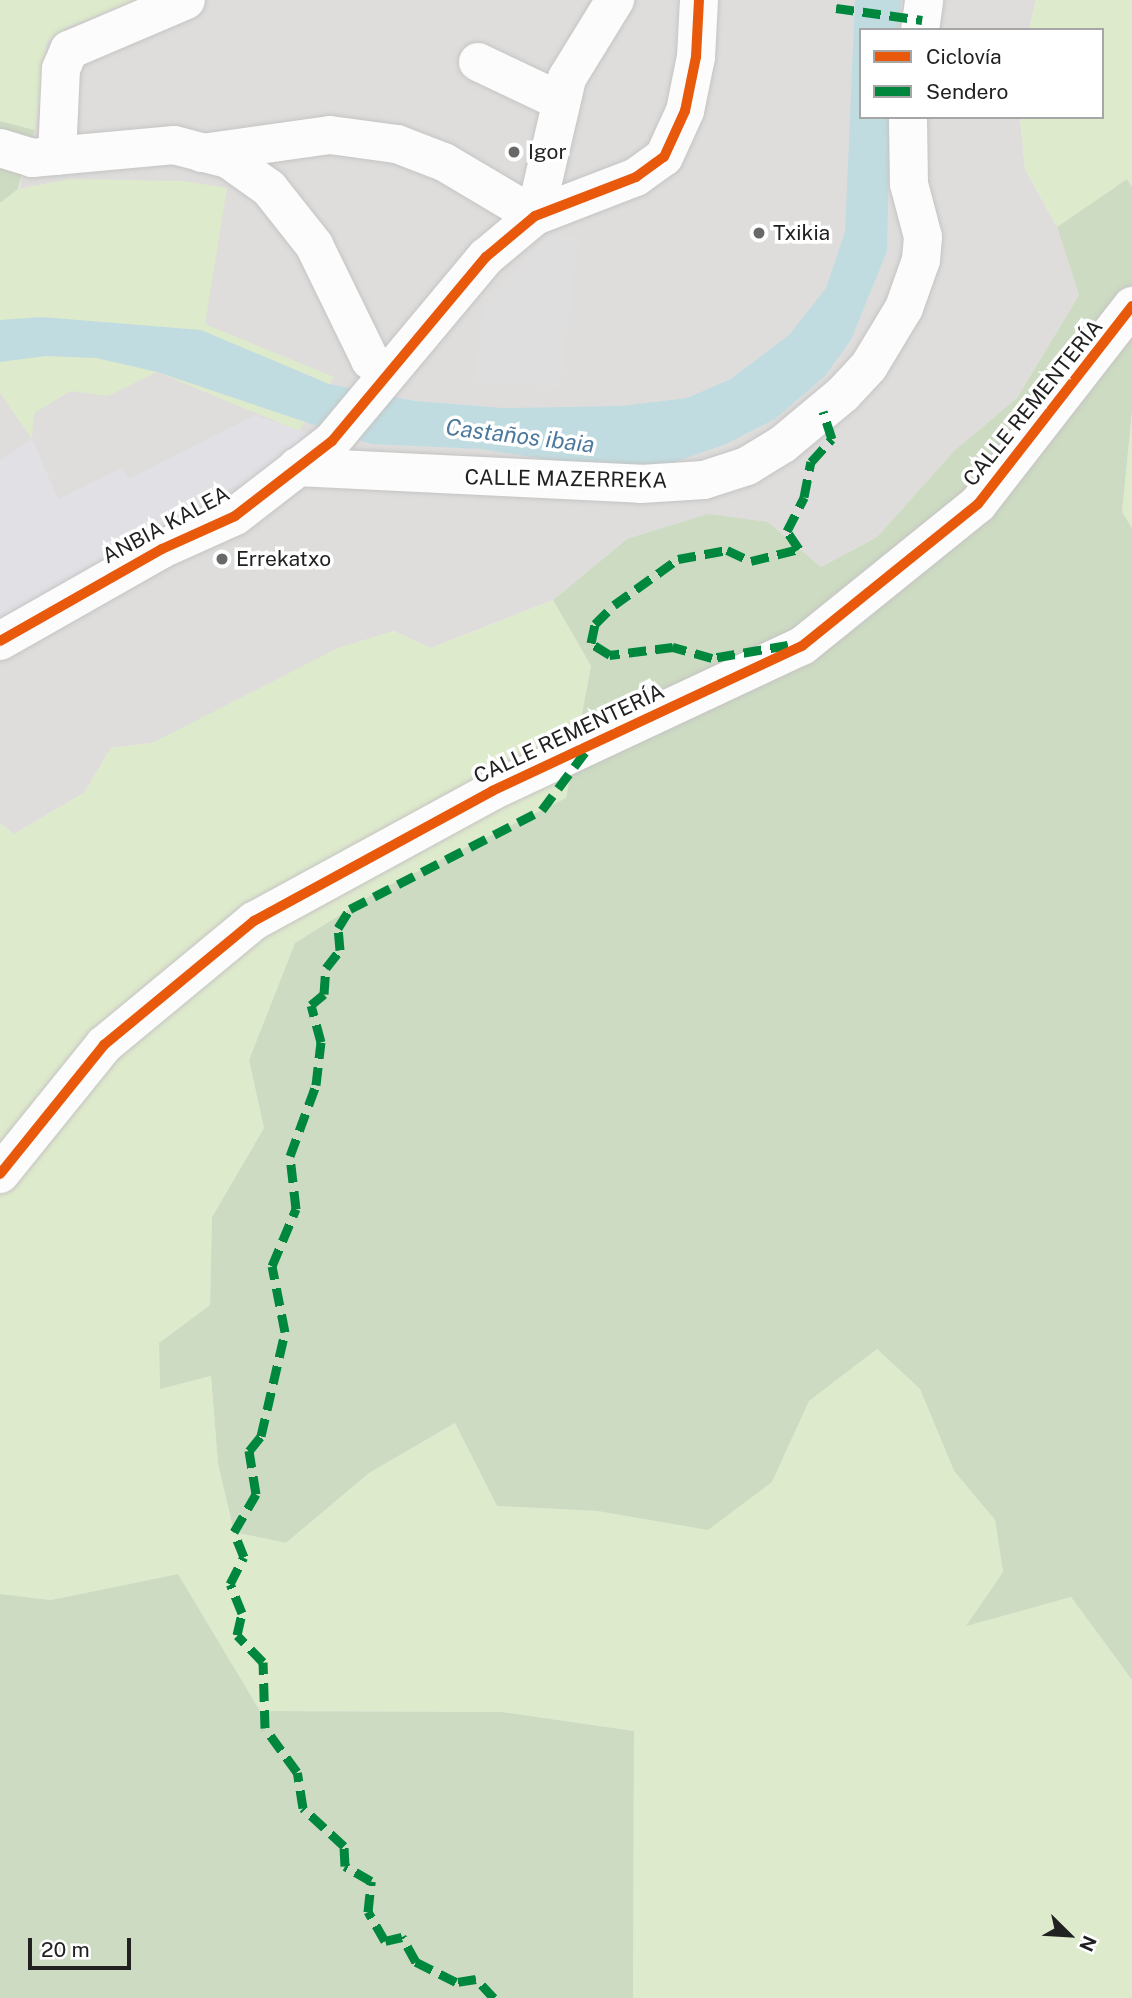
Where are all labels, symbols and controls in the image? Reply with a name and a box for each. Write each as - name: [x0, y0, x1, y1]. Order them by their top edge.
- legend: [859, 28, 1104, 119]
- text: Ciclovía: [926, 44, 1002, 69]
- text: Sendero: [926, 79, 1008, 104]
- place label: Igor: [528, 139, 567, 165]
- marker: Igor: [506, 144, 522, 160]
- place label: Txikia: [773, 220, 830, 246]
- marker: Txikia: [751, 225, 767, 241]
- street label: CALLE REMENTERÍA: [958, 315, 1108, 491]
- water label: Castaños ibaia: [444, 413, 596, 459]
- street label: CALLE MAZERREKA: [464, 465, 668, 493]
- street label: ANBIA KALEA: [98, 481, 234, 569]
- place label: Errekatxo: [236, 546, 331, 572]
- marker: Errekatxo: [214, 551, 230, 567]
- street label: CALLE REMENTERÍA: [470, 679, 668, 789]
- north arrow: [1034, 1900, 1104, 1970]
- scale bar: [32, 1924, 135, 1968]
- text: N: [1075, 1932, 1101, 1955]
- text: 20 m: [41, 1937, 90, 1962]

